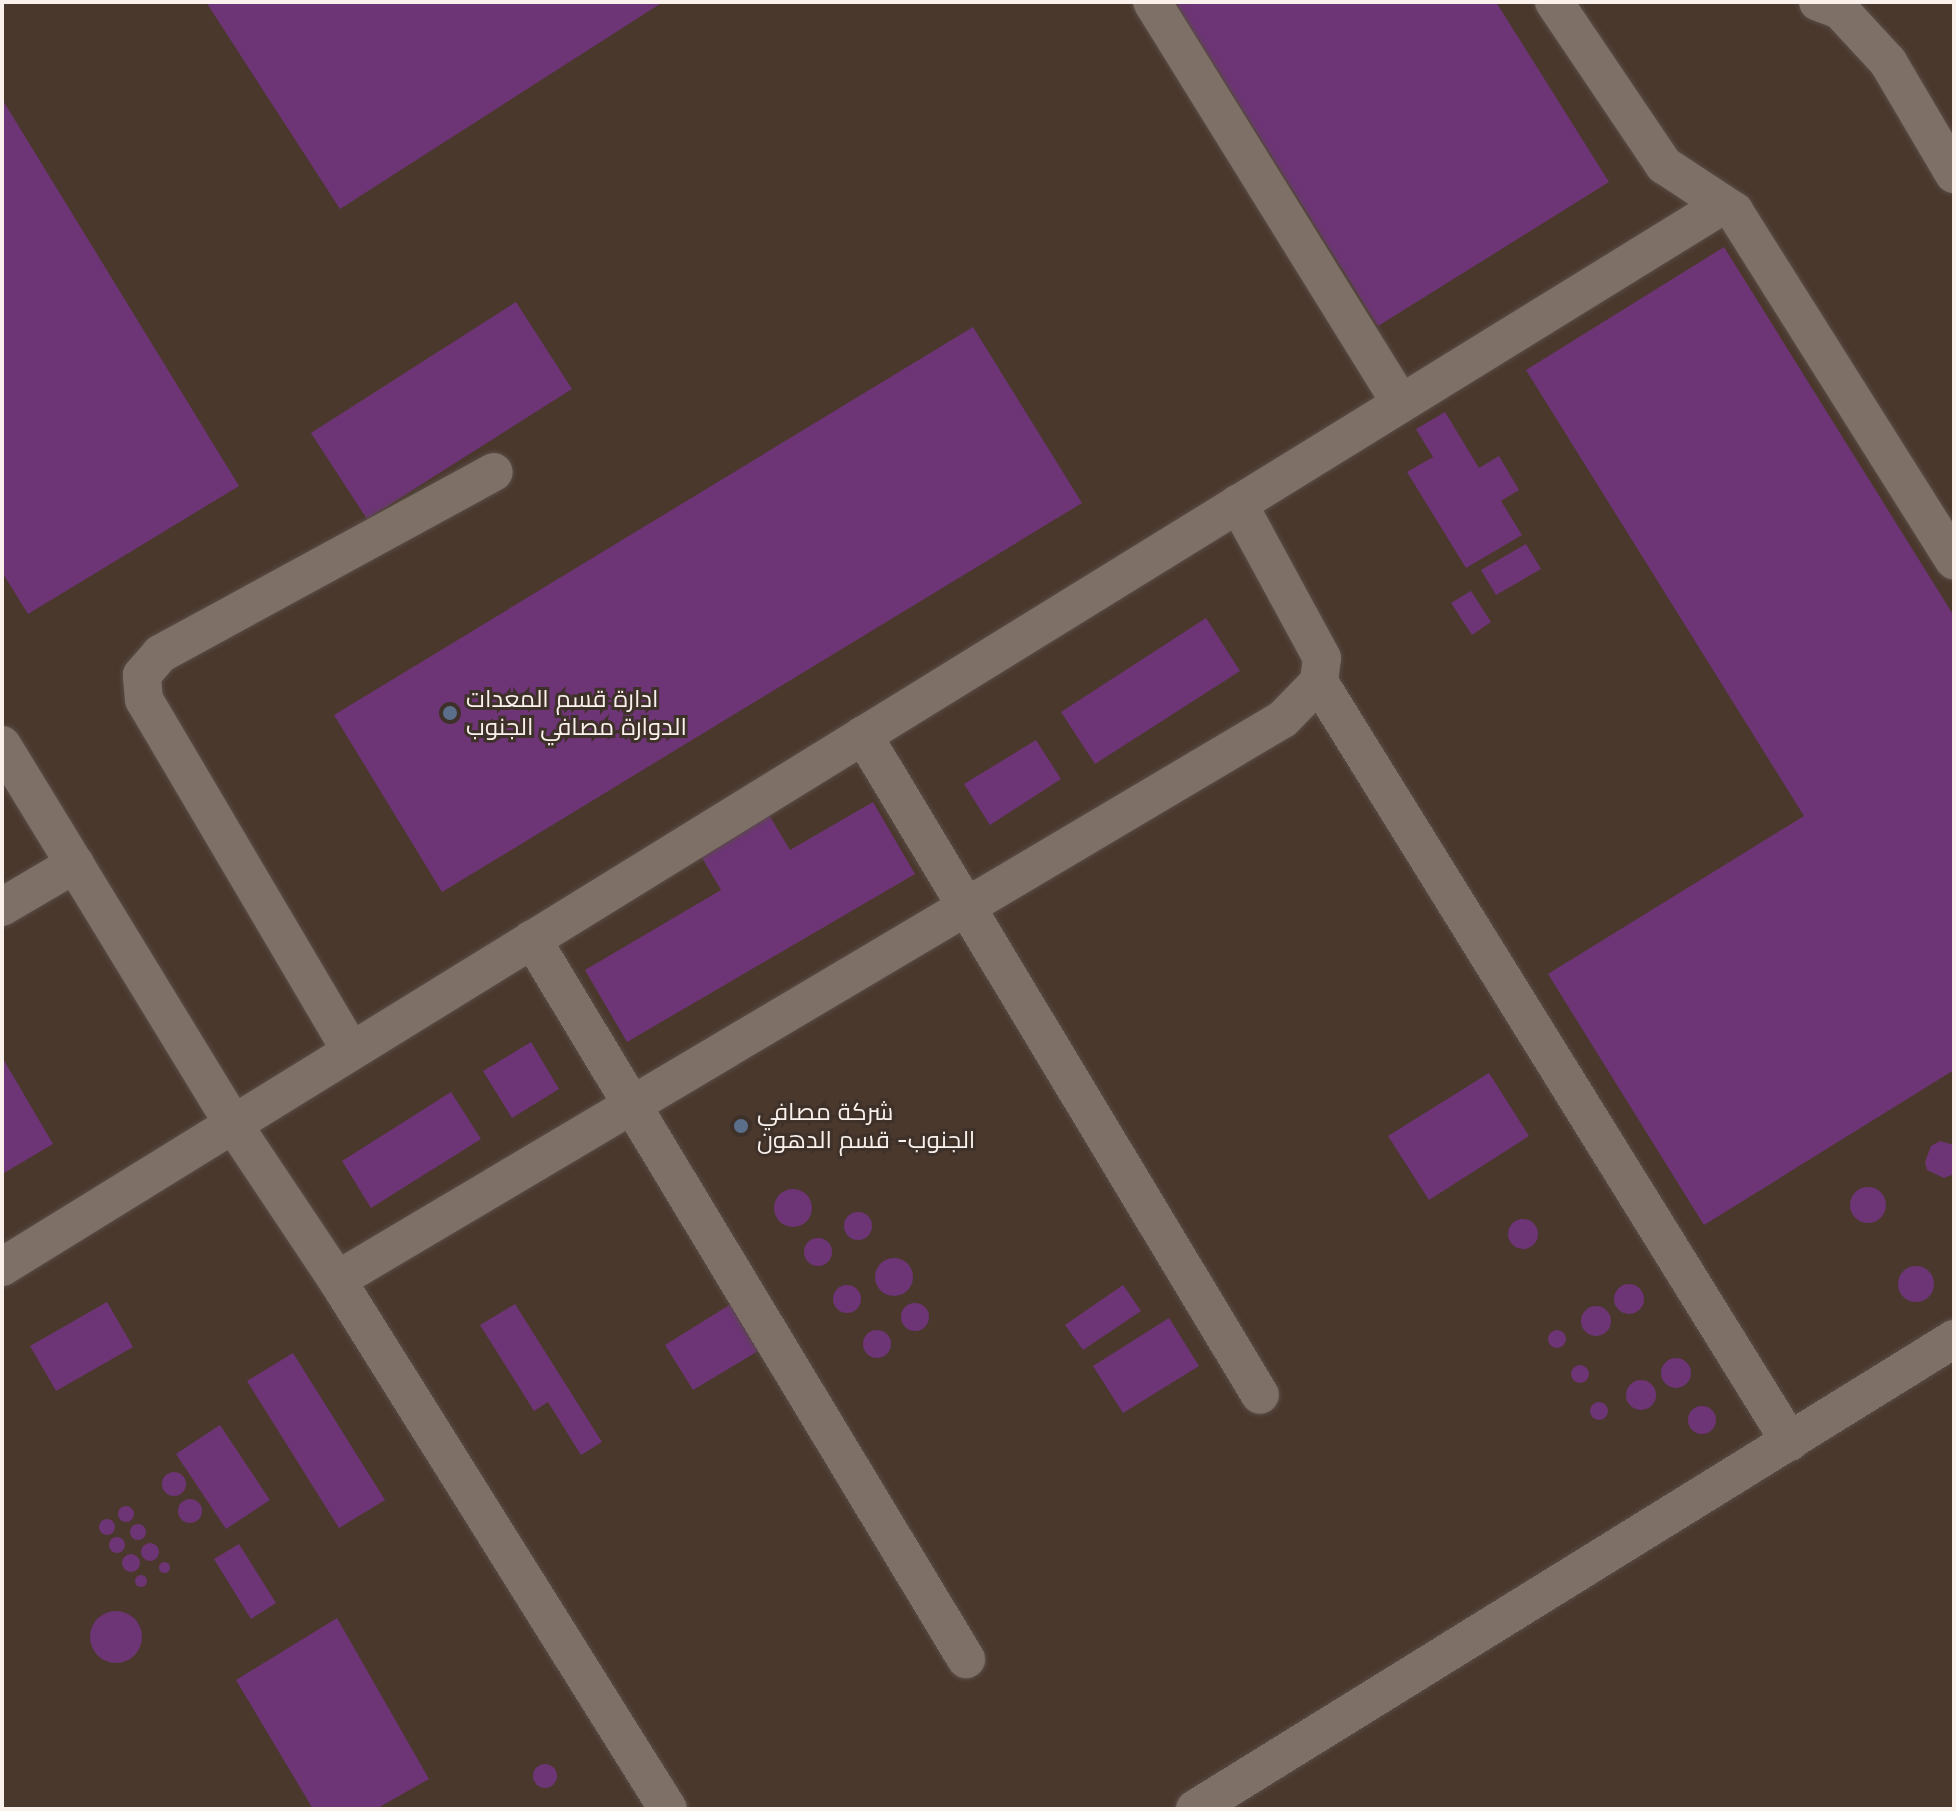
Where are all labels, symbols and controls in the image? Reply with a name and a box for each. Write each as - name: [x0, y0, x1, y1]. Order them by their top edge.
- place label: ادارة قسم المعدات الدوارة مصافي الجنوب: [466, 685, 687, 741]
- marker: ادارة قسم المعدات الدوارة مصافي الجنوب: [441, 704, 459, 722]
- place label: شركة مصافي الجنوب- قسم الدهون: [757, 1098, 975, 1154]
- marker: شركة مصافي الجنوب- قسم الدهون: [732, 1117, 750, 1135]

